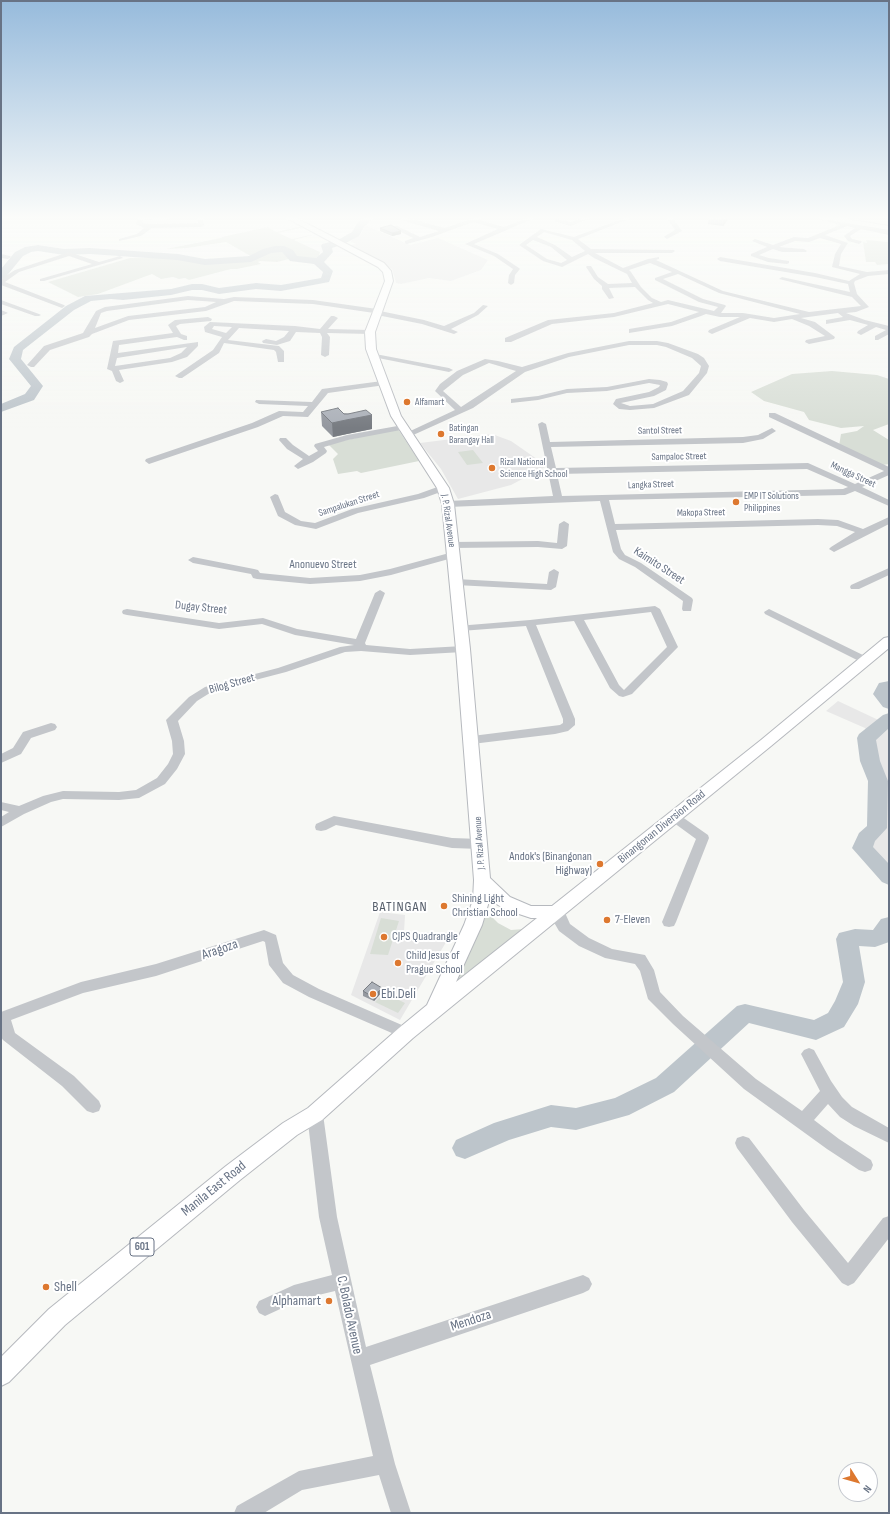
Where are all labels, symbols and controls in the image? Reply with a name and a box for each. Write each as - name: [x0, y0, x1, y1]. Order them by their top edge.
- place label: Alfamart: [415, 396, 444, 408]
- marker: Alfamart: [402, 397, 412, 407]
- place label: Batingan Barangay Hall: [449, 422, 494, 446]
- street label: Santol Street: [638, 425, 682, 437]
- marker: Batingan Barangay Hall: [436, 429, 446, 439]
- street label: Sampaloc Street: [651, 451, 707, 463]
- place label: Rizal National Science High School: [500, 456, 568, 480]
- street label: Mangga Street: [829, 459, 877, 491]
- marker: Rizal National Science High School: [487, 463, 497, 473]
- street label: Langka Street: [628, 478, 674, 492]
- street label: Sampalukan Street: [317, 489, 381, 519]
- place label: EMP IT Solutions Philippines: [744, 490, 799, 514]
- street label: J. P. Rizal Avenue: [438, 494, 458, 548]
- marker: EMP IT Solutions Philippines: [731, 497, 741, 507]
- street label: Makopa Street: [677, 507, 725, 519]
- street label: Kaimito Street: [631, 544, 687, 588]
- street label: Anonuevo Street: [289, 558, 357, 572]
- street label: Dugay Street: [174, 598, 228, 618]
- street label: Bilog Street: [208, 671, 256, 697]
- street label: Binangonan Diversion Road: [615, 787, 709, 867]
- street label: J. P. Rizal Avenue: [472, 816, 488, 870]
- place label: Andok's (Binangonan Highway): [509, 850, 592, 878]
- marker: Andok's (Binangonan Highway): [595, 859, 605, 869]
- place label: Shining Light Christian School: [452, 892, 518, 920]
- district label: BATINGAN: [372, 899, 428, 915]
- marker: Shining Light Christian School: [439, 901, 449, 911]
- place label: 7-Eleven: [615, 913, 650, 927]
- marker: 7-Eleven: [602, 915, 612, 925]
- place label: CJPS Quadrangle: [392, 930, 458, 944]
- marker: CJPS Quadrangle: [379, 932, 389, 942]
- street label: Aragoza: [200, 936, 240, 964]
- place label: Child Jesus of Prague School: [406, 949, 463, 977]
- marker: Child Jesus of Prague School: [393, 958, 403, 968]
- place label: Ebi.Deli: [381, 986, 416, 1002]
- marker: Ebi.Deli: [368, 989, 378, 999]
- street label: Manila East Road: [178, 1158, 250, 1220]
- road number: 601: [130, 1238, 154, 1256]
- street label: C. Bolado Avenue: [332, 1274, 366, 1356]
- place label: Shell: [54, 1279, 77, 1295]
- marker: Shell: [41, 1282, 51, 1292]
- place label: Alphamart: [272, 1293, 321, 1309]
- marker: Alphamart: [324, 1296, 334, 1306]
- street label: Mendoza: [448, 1307, 494, 1335]
- north arrow: [838, 1462, 878, 1502]
- text: N: [860, 1483, 874, 1495]

